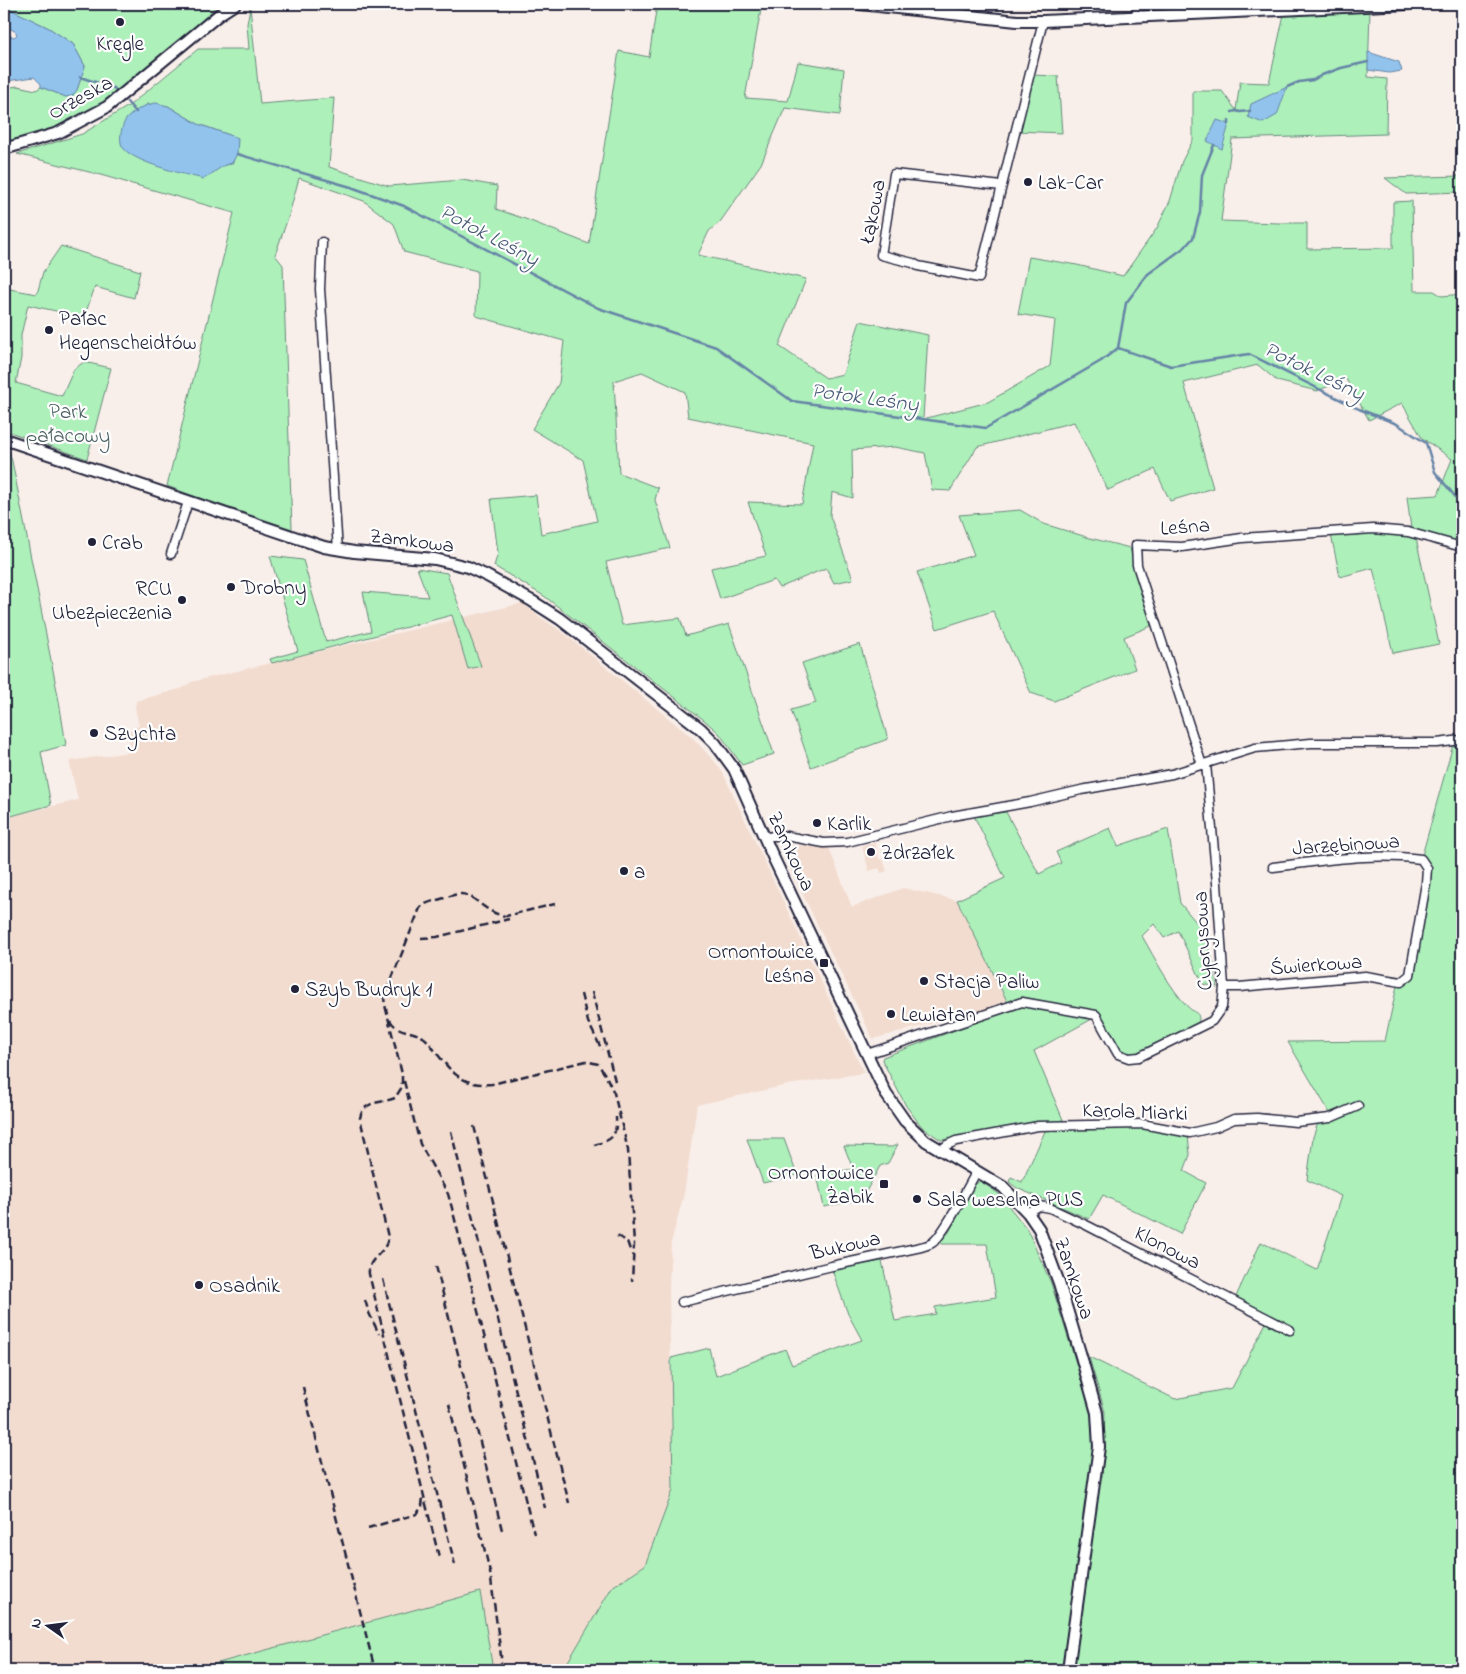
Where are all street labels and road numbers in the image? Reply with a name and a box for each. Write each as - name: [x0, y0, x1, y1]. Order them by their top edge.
- street label: Orzeska: [43, 69, 119, 129]
- street label: Łąkowa: [853, 177, 895, 247]
- street label: Leśna: [1159, 511, 1211, 545]
- street label: Zamkowa: [368, 522, 456, 562]
- street label: Zamkowa: [759, 807, 822, 897]
- street label: Jarzębinowa: [1291, 827, 1401, 865]
- street label: Cyprysowa: [1186, 890, 1224, 991]
- street label: Świerkowa: [1269, 948, 1363, 984]
- street label: Karola Miarki: [1082, 1096, 1188, 1130]
- street label: Klonowa: [1129, 1219, 1206, 1278]
- street label: Bukowa: [806, 1224, 884, 1270]
- street label: Zamkowa: [1045, 1234, 1101, 1324]

